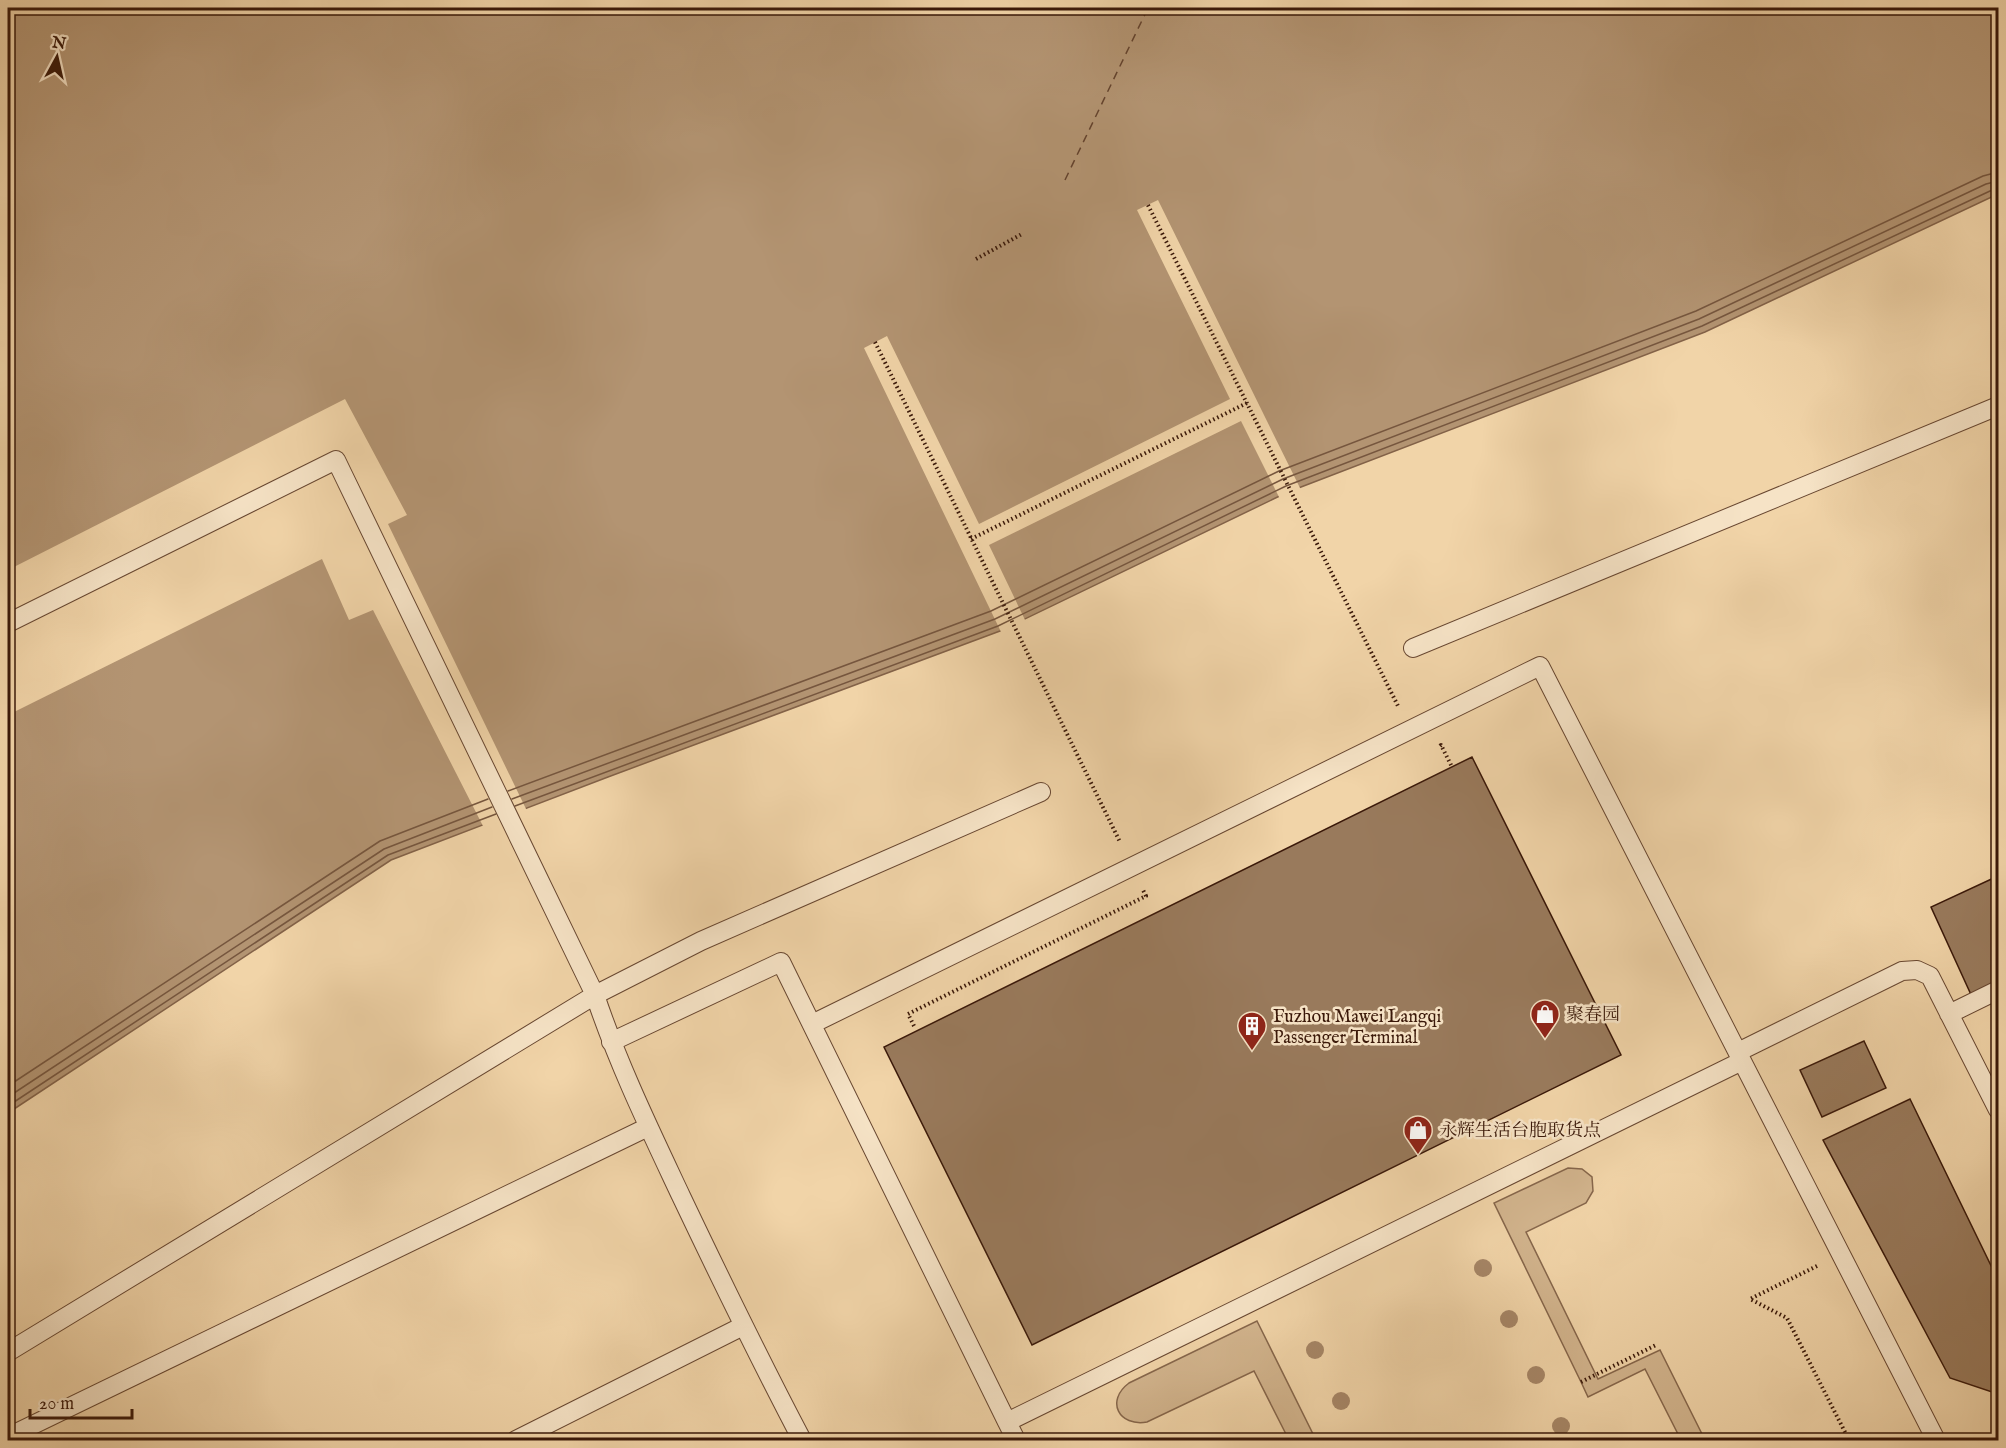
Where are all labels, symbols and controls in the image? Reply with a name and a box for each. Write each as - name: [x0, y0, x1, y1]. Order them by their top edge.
- north arrow: [27, 27, 87, 87]
- text: N: [50, 33, 67, 55]
- shop icon: 聚春园: [1529, 998, 1561, 1040]
- place label: 聚春园: [1566, 1004, 1620, 1027]
- place label: Fuzhou Mawei Langqi Passenger Terminal: [1273, 1006, 1442, 1050]
- building icon: Fuzhou Mawei Langqi Passenger Terminal: [1236, 1010, 1268, 1052]
- shop icon: 永辉生活台胞取货点: [1402, 1114, 1434, 1156]
- place label: 永辉生活台胞取货点: [1439, 1120, 1601, 1143]
- scale bar: [30, 1382, 132, 1420]
- text: 20 m: [39, 1393, 74, 1416]

